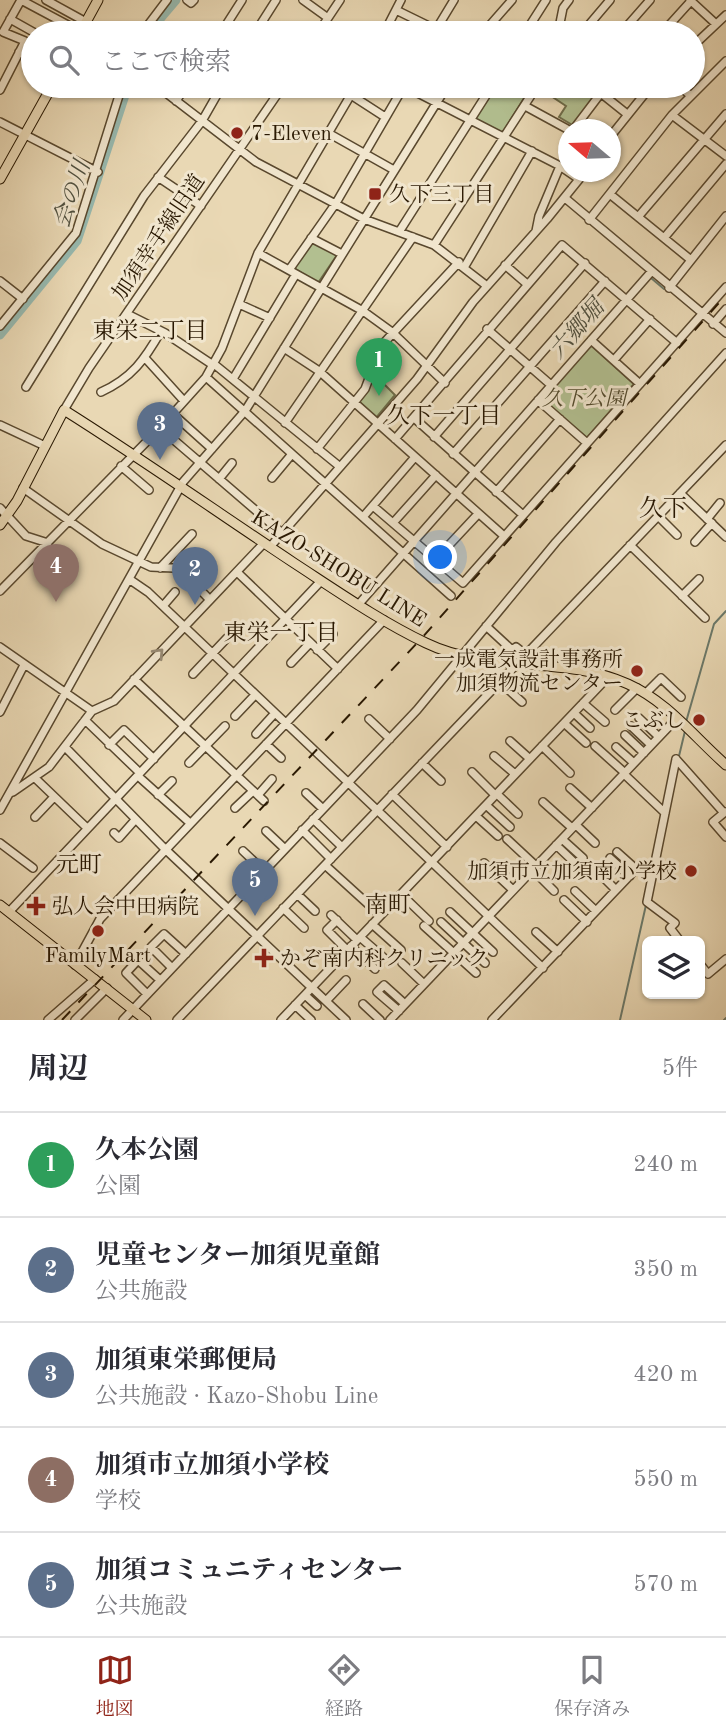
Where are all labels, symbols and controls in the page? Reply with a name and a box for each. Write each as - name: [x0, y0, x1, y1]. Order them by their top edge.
- search box: [21, 21, 705, 98]
- icon: search: [45, 41, 83, 79]
- text: ここで検索: [101, 50, 231, 76]
- north arrow: [558, 119, 621, 182]
- place label: 7-Eleven: [251, 124, 332, 145]
- marker: 7-Eleven: [229, 125, 245, 141]
- water label: 会の川: [48, 155, 96, 231]
- street label: 加須幸手線旧道: [108, 170, 209, 305]
- place label: 久下三丁目: [389, 183, 494, 206]
- marker: 久下三丁目: [367, 186, 383, 202]
- water label: 六郷堀: [544, 292, 611, 364]
- district label: 東栄二丁目: [93, 318, 208, 343]
- pin: 1: [356, 338, 402, 396]
- park label: 久下公園: [542, 387, 629, 410]
- pin: 3: [137, 402, 183, 460]
- district label: 久下一丁目: [387, 403, 502, 428]
- district label: 久下: [639, 495, 687, 522]
- street label: KAZO-SHOBU LINE: [247, 507, 429, 632]
- your location: [423, 540, 457, 574]
- pin: 4: [33, 544, 79, 602]
- pin: 2: [172, 547, 218, 605]
- district label: 東栄一丁目: [224, 620, 339, 645]
- one-way arrow: [151, 648, 163, 661]
- place label: 一成電気設計事務所 加須物流センター: [434, 648, 623, 695]
- marker: 一成電気設計事務所 加須物流センター: [629, 663, 645, 679]
- place label: こぶし: [622, 711, 685, 732]
- marker: こぶし: [691, 712, 707, 728]
- district label: 元町: [56, 853, 102, 877]
- pin: 5: [232, 858, 278, 916]
- place label: 加須市立加須南小学校: [467, 860, 677, 883]
- marker: 加須市立加須南小学校: [683, 863, 699, 879]
- district label: 南町: [365, 892, 411, 917]
- place label: 弘人会中田病院: [52, 895, 199, 918]
- marker: 弘人会中田病院: [26, 896, 46, 916]
- marker: FamilyMart: [90, 923, 106, 939]
- map controls: [642, 936, 705, 999]
- button: layers: [642, 936, 705, 999]
- place label: FamilyMart: [45, 946, 151, 967]
- place label: かぞ南内科クリニック: [280, 947, 489, 970]
- marker: かぞ南内科クリニック: [254, 948, 274, 968]
- text: 周辺: [28, 1055, 88, 1085]
- text: 5件: [662, 1057, 698, 1080]
- text: 久本公園: [95, 1138, 199, 1164]
- text: 1: [44, 1153, 58, 1176]
- text: 240 m: [633, 1153, 698, 1176]
- text: 公園: [95, 1175, 141, 1198]
- text: 児童センター加須児童館: [95, 1243, 380, 1269]
- text: 2: [44, 1258, 58, 1281]
- text: 350 m: [633, 1258, 698, 1281]
- text: 公共施設: [95, 1280, 187, 1303]
- text: 加須東栄郵便局: [95, 1348, 277, 1374]
- text: 3: [44, 1363, 58, 1386]
- text: 420 m: [633, 1363, 698, 1386]
- text: 公共施設 · Kazo-Shobu Line: [95, 1385, 378, 1408]
- text: 加須市立加須小学校: [95, 1453, 329, 1479]
- text: 4: [44, 1468, 58, 1491]
- text: 550 m: [633, 1468, 698, 1491]
- text: 学校: [95, 1490, 141, 1513]
- text: 加須コミュニティセンター: [95, 1558, 403, 1584]
- text: 5: [44, 1573, 58, 1596]
- text: 570 m: [633, 1573, 698, 1596]
- text: 公共施設: [95, 1595, 187, 1618]
- tab: 地図: [96, 1651, 134, 1722]
- tab: 経路: [325, 1651, 363, 1722]
- tab: 保存済み: [554, 1651, 630, 1722]

